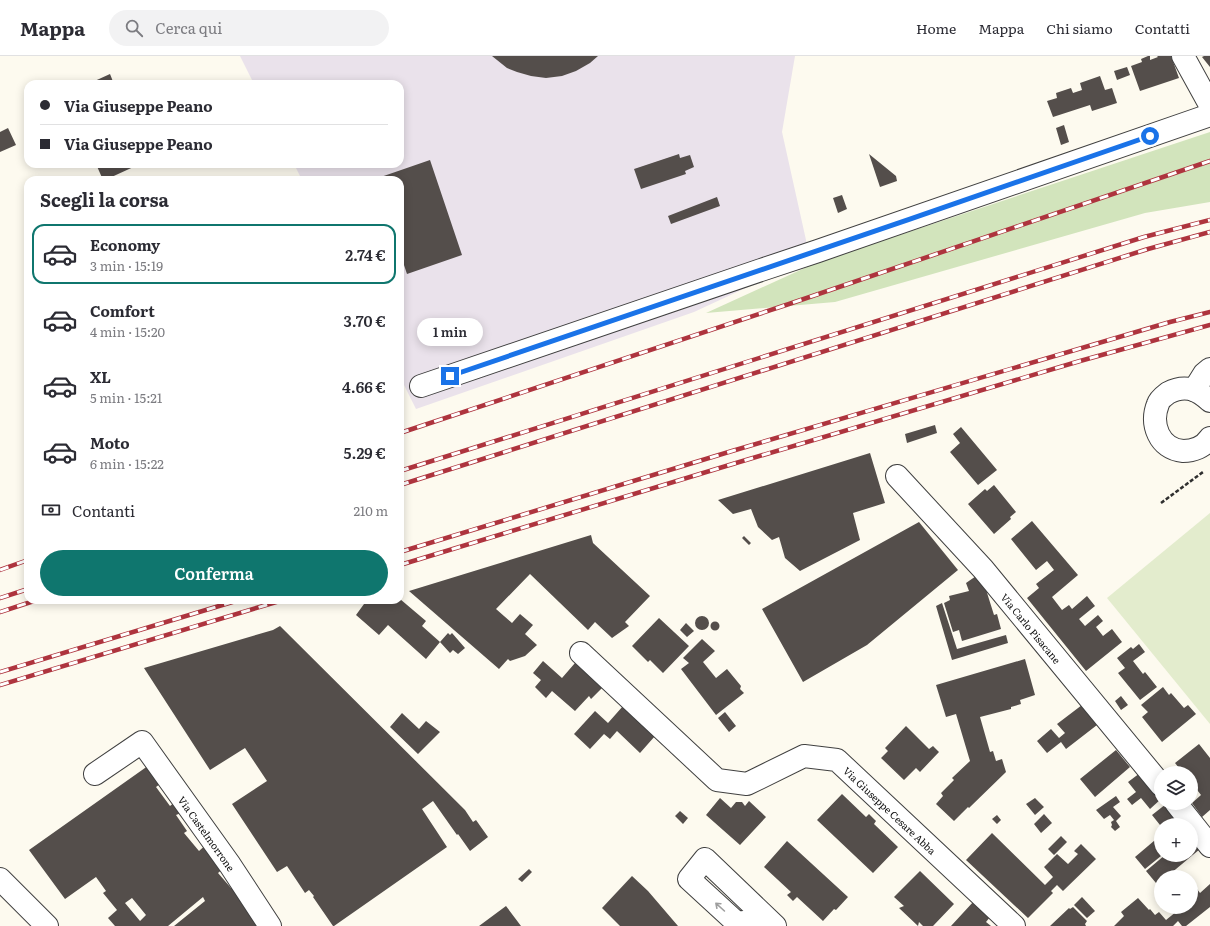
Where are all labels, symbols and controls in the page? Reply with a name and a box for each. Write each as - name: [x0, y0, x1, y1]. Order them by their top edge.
- search box: [109, 10, 389, 46]
- text: Mappa: [20, 14, 85, 42]
- text: Cerca qui: [155, 16, 222, 39]
- icon: search: [123, 17, 145, 39]
- text: Home: [916, 18, 956, 38]
- text: Mappa: [978, 18, 1024, 38]
- text: Chi siamo: [1046, 18, 1113, 38]
- text: Contatti: [1135, 18, 1190, 38]
- text: Via Giuseppe Peano: [64, 94, 213, 117]
- route start: [1141, 127, 1159, 145]
- text: Via Giuseppe Peano: [64, 132, 213, 155]
- text: Scegli la corsa: [40, 186, 169, 213]
- text: Economy: [90, 233, 160, 256]
- icon: car: [42, 236, 78, 272]
- text: 2.74 €: [345, 243, 386, 266]
- text: 3 min · 15:19: [90, 256, 163, 275]
- text: Comfort: [90, 299, 155, 322]
- icon: car: [42, 302, 78, 338]
- text: 3.70 €: [343, 309, 386, 332]
- callout: 1 min: [417, 318, 483, 346]
- text: 4 min · 15:20: [90, 322, 165, 341]
- text: 1 min: [433, 322, 467, 341]
- text: XL: [90, 365, 111, 388]
- route end: [441, 367, 459, 385]
- icon: car: [42, 368, 78, 404]
- text: 4.66 €: [342, 375, 386, 398]
- text: 5 min · 15:21: [90, 388, 162, 407]
- text: Moto: [90, 431, 130, 454]
- icon: car: [42, 434, 78, 470]
- text: 5.29 €: [344, 441, 386, 464]
- text: 6 min · 15:22: [90, 454, 164, 473]
- icon: cash: [40, 499, 62, 521]
- text: Contanti: [72, 499, 135, 522]
- text: 210 m: [353, 501, 388, 520]
- button: Conferma: [40, 550, 388, 596]
- street label: Via Carlo Pisacane: [998, 590, 1065, 666]
- street label: Via Giuseppe Cesare Abba: [840, 763, 940, 858]
- map controls: [1154, 766, 1198, 914]
- button: layers: [1154, 766, 1198, 810]
- street label: Via Castelmorrone: [175, 793, 239, 874]
- button: +: [1154, 818, 1198, 862]
- button: −: [1154, 870, 1198, 914]
- one-way arrow: [715, 903, 726, 912]

